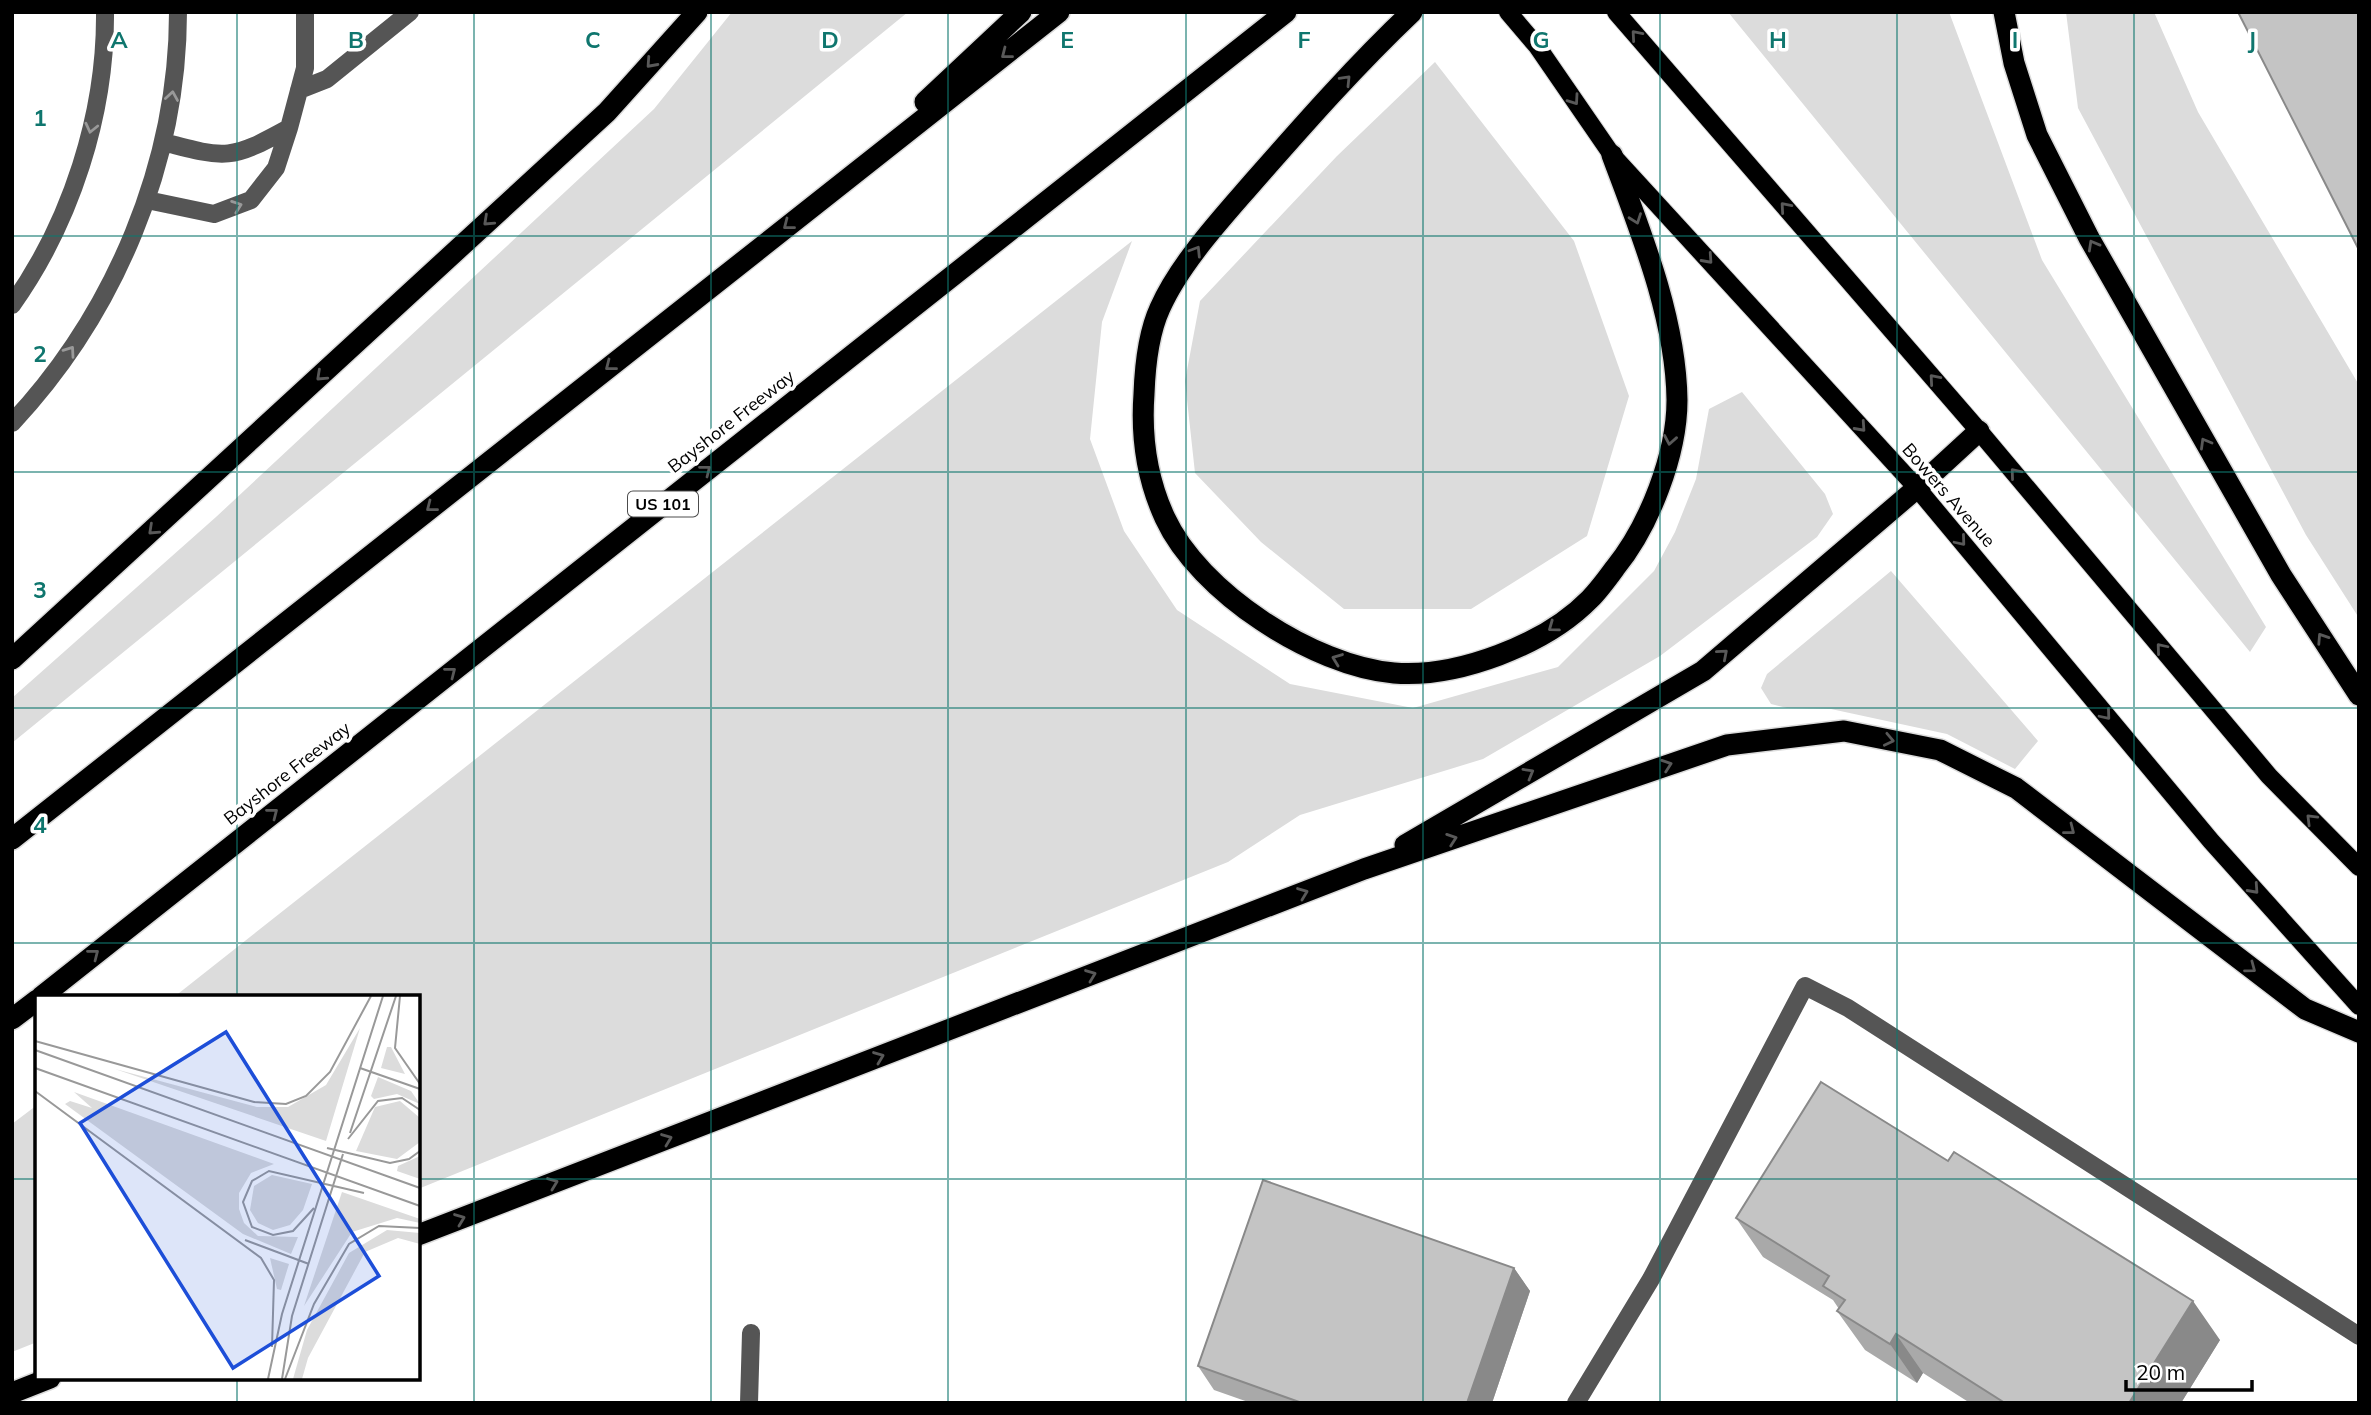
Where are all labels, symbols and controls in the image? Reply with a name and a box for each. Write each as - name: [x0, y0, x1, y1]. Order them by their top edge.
- text: A: [110, 25, 128, 54]
- text: B: [348, 25, 364, 54]
- text: C: [585, 25, 601, 54]
- text: D: [821, 25, 839, 54]
- text: E: [1060, 25, 1074, 54]
- text: F: [1297, 25, 1311, 54]
- text: G: [1532, 25, 1550, 54]
- text: H: [1769, 25, 1787, 54]
- text: I: [2012, 25, 2018, 54]
- text: J: [2248, 25, 2256, 54]
- one-way arrow: [1632, 31, 1644, 44]
- one-way arrow: [1001, 46, 1013, 59]
- one-way arrow: [647, 55, 659, 68]
- one-way arrow: [1337, 75, 1350, 88]
- one-way arrow: [164, 90, 179, 102]
- one-way arrow: [1566, 92, 1578, 105]
- text: 1: [33, 103, 47, 132]
- one-way arrow: [85, 122, 99, 134]
- one-way arrow: [230, 200, 242, 214]
- one-way arrow: [1781, 202, 1793, 215]
- one-way arrow: [1627, 212, 1641, 224]
- one-way arrow: [483, 213, 496, 226]
- one-way arrow: [783, 217, 796, 229]
- one-way arrow: [2088, 240, 2101, 252]
- one-way arrow: [1188, 246, 1201, 259]
- one-way arrow: [1700, 251, 1712, 264]
- text: 2: [33, 339, 47, 368]
- one-way arrow: [62, 345, 75, 358]
- one-way arrow: [605, 358, 617, 371]
- street label: Bayshore Freeway: [663, 364, 799, 478]
- one-way arrow: [316, 367, 329, 380]
- one-way arrow: [1930, 374, 1942, 387]
- one-way arrow: [1853, 419, 1866, 432]
- one-way arrow: [1663, 434, 1678, 446]
- one-way arrow: [2200, 437, 2213, 450]
- street label: Bowers Avenue: [1898, 438, 2000, 552]
- one-way arrow: [699, 466, 711, 479]
- one-way arrow: [2011, 469, 2023, 482]
- road number: US 101: [628, 491, 698, 516]
- one-way arrow: [427, 499, 439, 512]
- one-way arrow: [148, 521, 161, 534]
- one-way arrow: [1953, 532, 1965, 545]
- text: 3: [33, 575, 47, 604]
- one-way arrow: [1548, 619, 1561, 632]
- one-way arrow: [2317, 633, 2330, 646]
- one-way arrow: [2157, 643, 2169, 656]
- one-way arrow: [1715, 650, 1727, 663]
- one-way arrow: [1331, 653, 1343, 667]
- one-way arrow: [443, 668, 456, 681]
- one-way arrow: [2098, 708, 2111, 720]
- street label: Bayshore Freeway: [219, 716, 355, 830]
- one-way arrow: [1883, 732, 1895, 747]
- one-way arrow: [1660, 759, 1672, 773]
- one-way arrow: [1521, 768, 1534, 781]
- one-way arrow: [265, 809, 277, 822]
- text: 4: [33, 810, 47, 839]
- one-way arrow: [2306, 814, 2319, 827]
- one-way arrow: [2062, 821, 2075, 834]
- one-way arrow: [1445, 833, 1457, 847]
- one-way arrow: [2245, 881, 2258, 894]
- one-way arrow: [1297, 887, 1309, 901]
- one-way arrow: [87, 950, 99, 963]
- one-way arrow: [2243, 959, 2256, 972]
- one-way arrow: [1084, 969, 1096, 983]
- inset map: [35, 995, 420, 1380]
- one-way arrow: [872, 1051, 884, 1065]
- one-way arrow: [660, 1133, 672, 1147]
- one-way arrow: [546, 1177, 558, 1191]
- one-way arrow: [454, 1213, 466, 1227]
- scale bar: [2126, 1348, 2252, 1392]
- text: 20 m: [2136, 1359, 2185, 1385]

